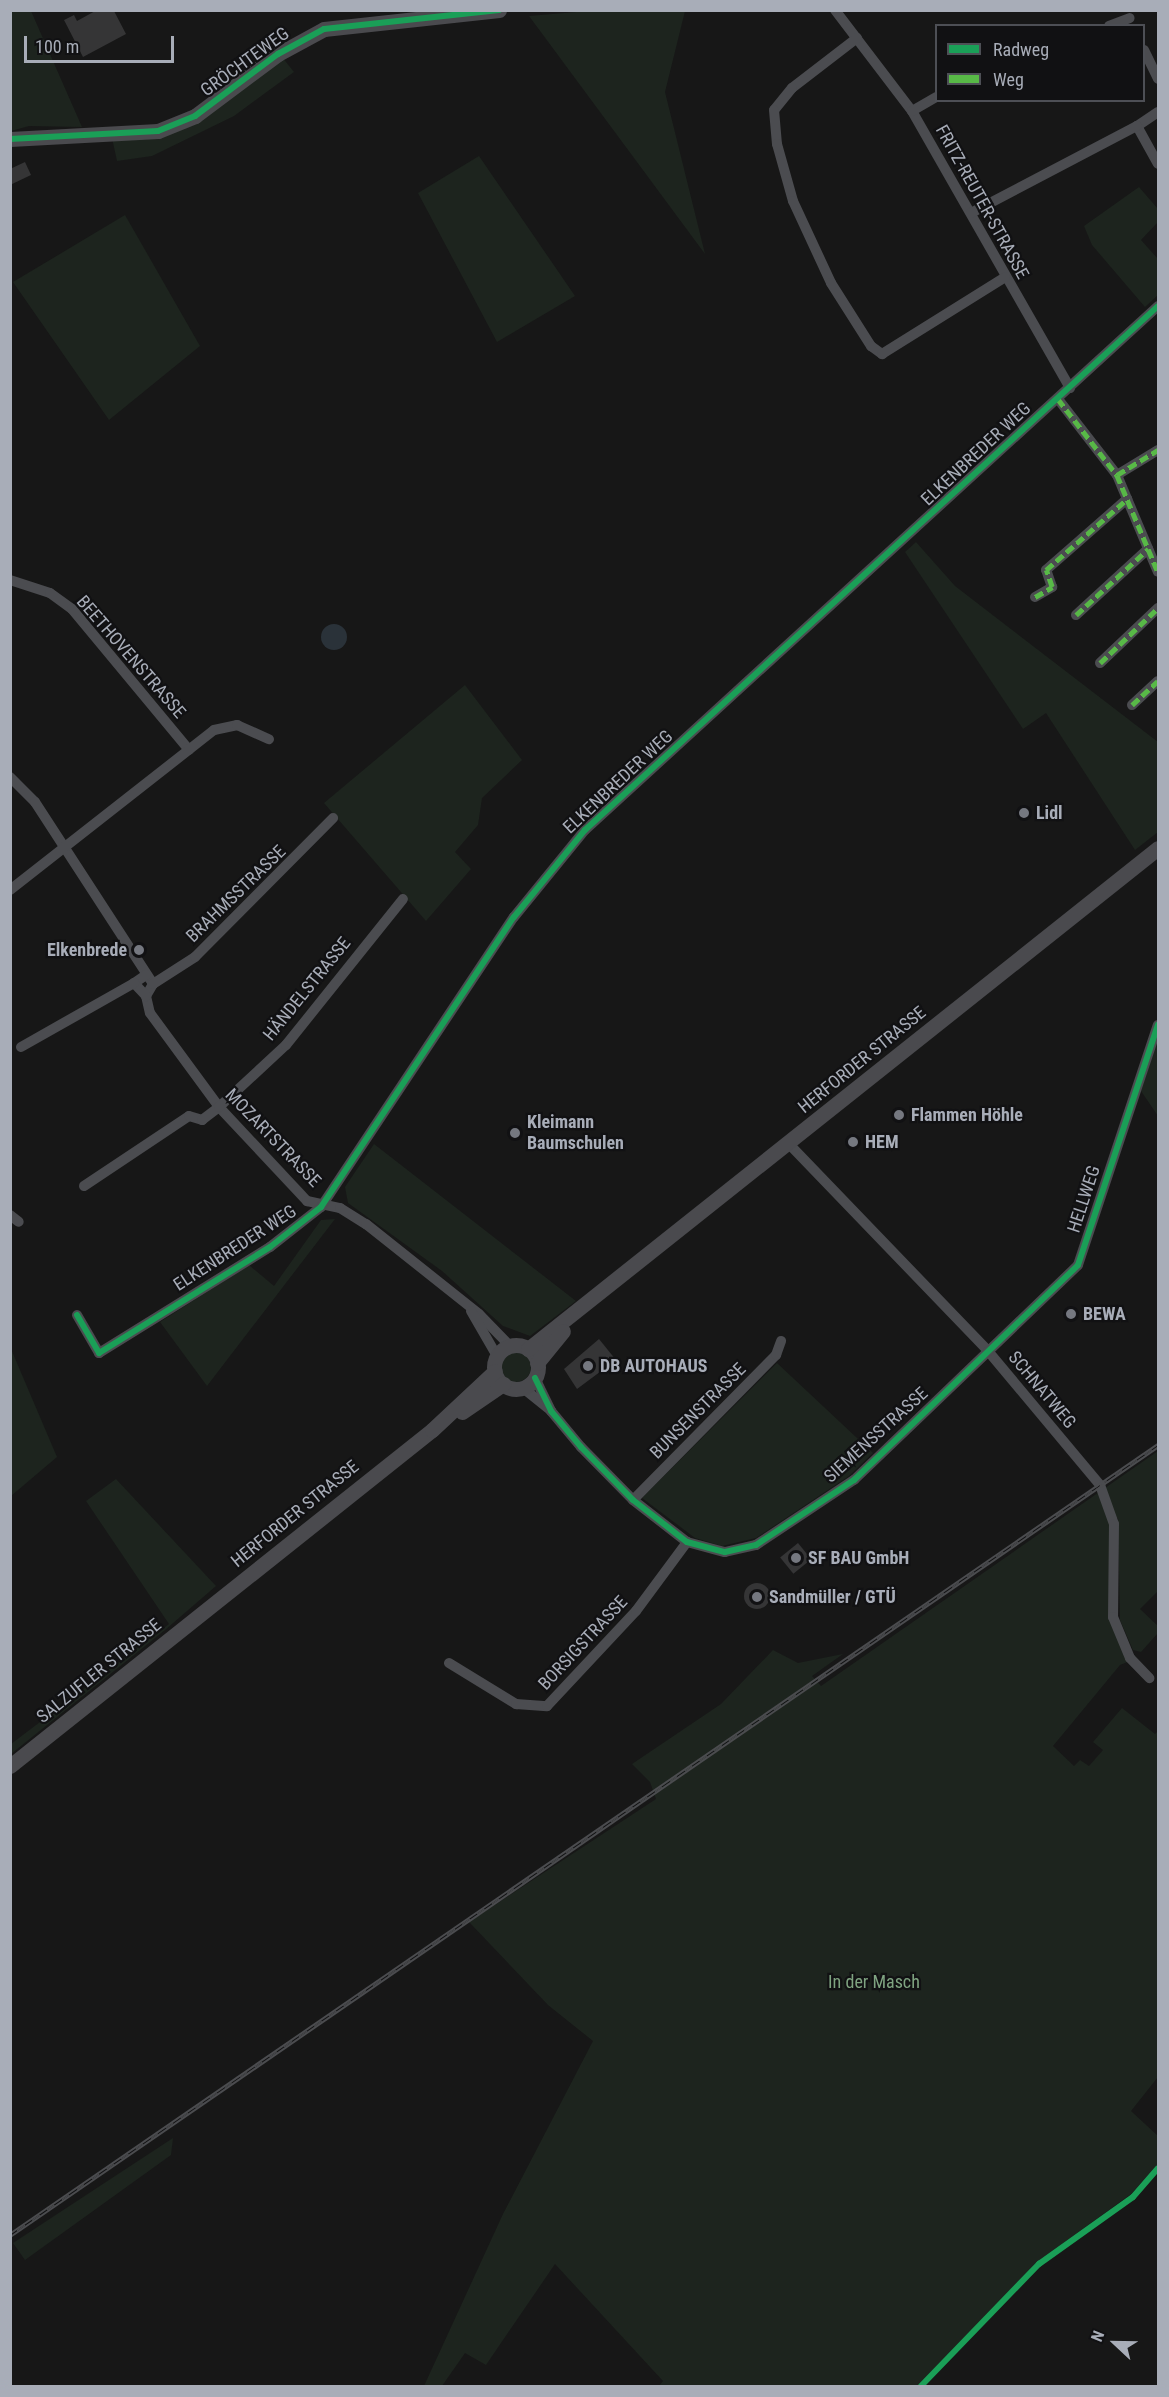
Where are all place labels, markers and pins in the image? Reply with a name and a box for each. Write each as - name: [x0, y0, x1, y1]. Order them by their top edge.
- place label: Lidl: [1036, 802, 1063, 824]
- marker: Lidl: [1017, 806, 1031, 820]
- place label: Elkenbrede: [47, 939, 127, 961]
- marker: Elkenbrede: [132, 943, 146, 957]
- place label: Flammen Höhle: [911, 1104, 1023, 1126]
- marker: Flammen Höhle: [892, 1108, 906, 1122]
- place label: Kleimann Baumschulen: [527, 1112, 624, 1154]
- marker: Kleimann Baumschulen: [508, 1126, 522, 1140]
- place label: HEM: [865, 1131, 899, 1153]
- marker: HEM: [846, 1135, 860, 1149]
- place label: BEWA: [1083, 1303, 1126, 1325]
- marker: BEWA: [1064, 1307, 1078, 1321]
- place label: DB AUTOHAUS: [600, 1355, 707, 1377]
- marker: DB AUTOHAUS: [581, 1359, 595, 1373]
- place label: SF BAU GmbH: [808, 1547, 909, 1569]
- marker: SF BAU GmbH: [789, 1551, 803, 1565]
- place label: Sandmüller / GTÜ: [769, 1586, 896, 1608]
- marker: Sandmüller / GTÜ: [750, 1590, 764, 1604]

